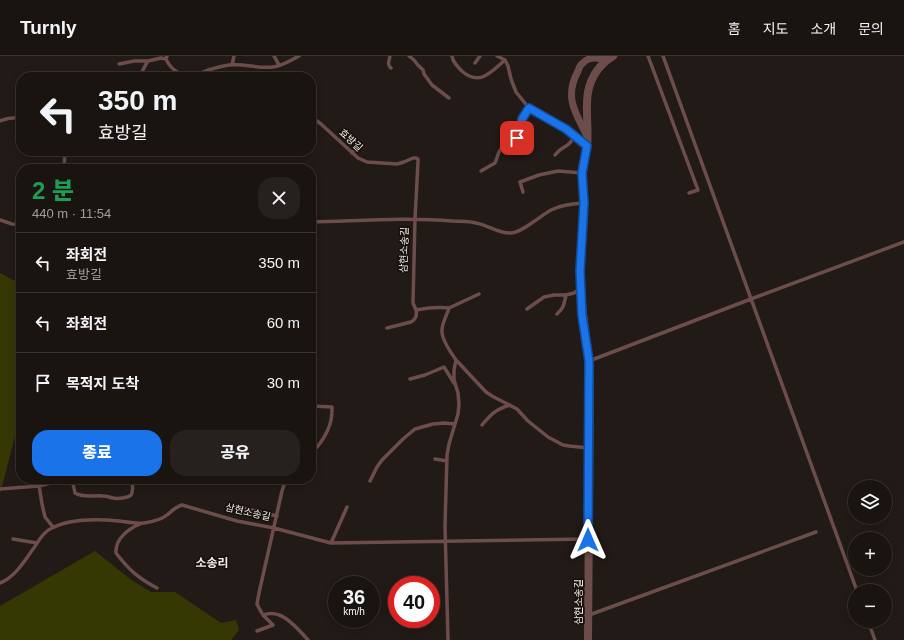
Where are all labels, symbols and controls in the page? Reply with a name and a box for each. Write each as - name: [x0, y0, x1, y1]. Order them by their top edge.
- text: Turnly: [20, 17, 77, 38]
- text: 홈: [728, 21, 741, 37]
- text: 지도: [763, 21, 788, 37]
- text: 소개: [810, 21, 836, 37]
- text: 문의: [858, 21, 884, 37]
- text: 350 m: [98, 85, 177, 116]
- icon: left: [32, 88, 84, 140]
- pin: [500, 121, 534, 155]
- text: 효방길: [98, 123, 148, 143]
- street label: 효방길: [337, 127, 365, 153]
- icon: arrive: [506, 127, 528, 149]
- text: 2 분: [32, 177, 74, 204]
- button: close: [258, 177, 300, 219]
- text: 440 m · 11:54: [32, 206, 111, 221]
- street label: 삼현소송길: [398, 227, 410, 273]
- text: 좌회전: [66, 246, 107, 263]
- icon: left: [32, 252, 54, 274]
- text: 350 m: [258, 254, 300, 271]
- text: 효방길: [66, 267, 102, 282]
- icon: left: [32, 312, 54, 334]
- text: 60 m: [267, 314, 300, 331]
- text: 좌회전: [66, 315, 107, 332]
- icon: arrive: [32, 372, 54, 394]
- text: 30 m: [267, 374, 300, 391]
- text: 목적지 도착: [66, 375, 139, 392]
- button: 종료: [32, 430, 162, 476]
- button: 공유: [170, 430, 300, 476]
- map controls: [848, 480, 892, 628]
- button: layers: [848, 480, 892, 524]
- street label: 삼현소송길: [224, 501, 272, 523]
- position arrow: [567, 519, 609, 561]
- button: +: [848, 532, 892, 576]
- district label: 소송리: [195, 556, 229, 570]
- speed limit sign: 40: [388, 576, 440, 628]
- street label: 삼현소송길: [573, 579, 584, 625]
- button: −: [848, 584, 892, 628]
- text: 36: [343, 586, 365, 608]
- text: km/h: [343, 606, 365, 617]

